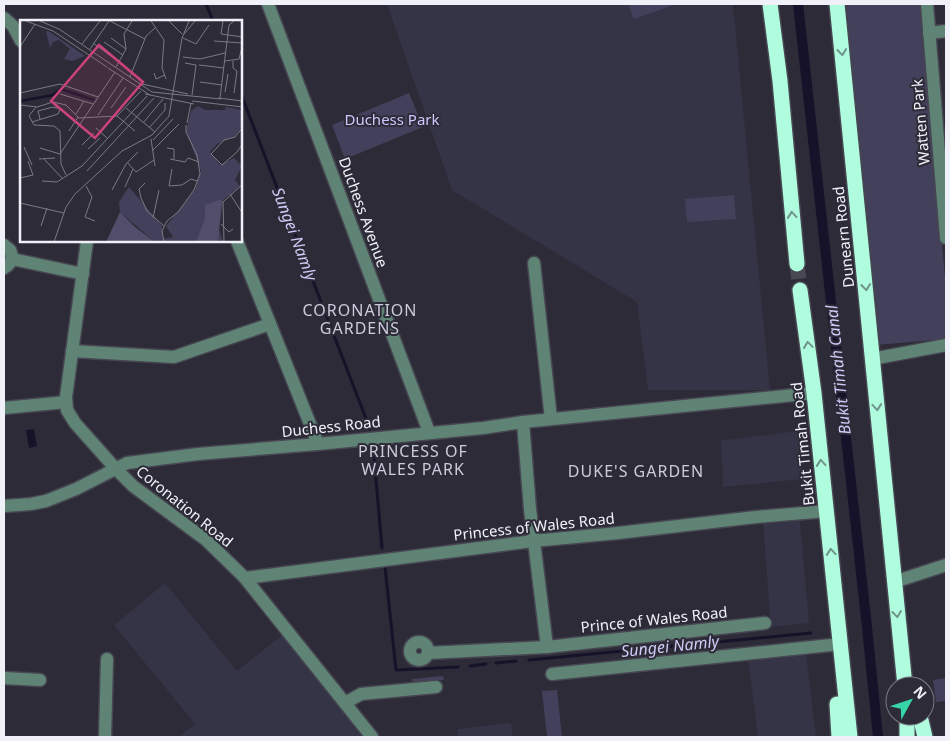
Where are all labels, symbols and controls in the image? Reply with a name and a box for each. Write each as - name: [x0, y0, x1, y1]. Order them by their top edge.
- inset map: [20, 20, 242, 242]
- one-way arrow: [836, 49, 847, 57]
- street label: Watten Park: [906, 78, 934, 166]
- park label: Duchess Park: [344, 109, 440, 129]
- street label: Duchess Avenue: [335, 154, 393, 270]
- water label: Sungei Namly: [267, 184, 323, 285]
- street label: Dunearn Road: [828, 185, 858, 289]
- one-way arrow: [787, 211, 798, 219]
- one-way arrow: [860, 284, 871, 292]
- district label: CORONATION GARDENS: [303, 299, 417, 339]
- water label: Bukit Timah Canal: [820, 303, 856, 436]
- one-way arrow: [803, 341, 813, 350]
- street label: Bukit Timah Road: [786, 381, 818, 507]
- one-way arrow: [871, 403, 882, 411]
- street label: Duchess Road: [280, 411, 382, 441]
- district label: PRINCESS OF WALES PARK: [358, 440, 468, 480]
- one-way arrow: [815, 459, 826, 467]
- district label: DUKE'S GARDEN: [568, 460, 704, 482]
- street label: Coronation Road: [133, 461, 237, 551]
- street label: Princess of Wales Road: [452, 508, 616, 544]
- one-way arrow: [826, 548, 837, 556]
- street label: Prince of Wales Road: [580, 601, 728, 637]
- one-way arrow: [891, 610, 902, 618]
- water label: Sungei Namly: [620, 630, 721, 662]
- north arrow: [885, 676, 935, 726]
- text: N: [909, 682, 931, 703]

